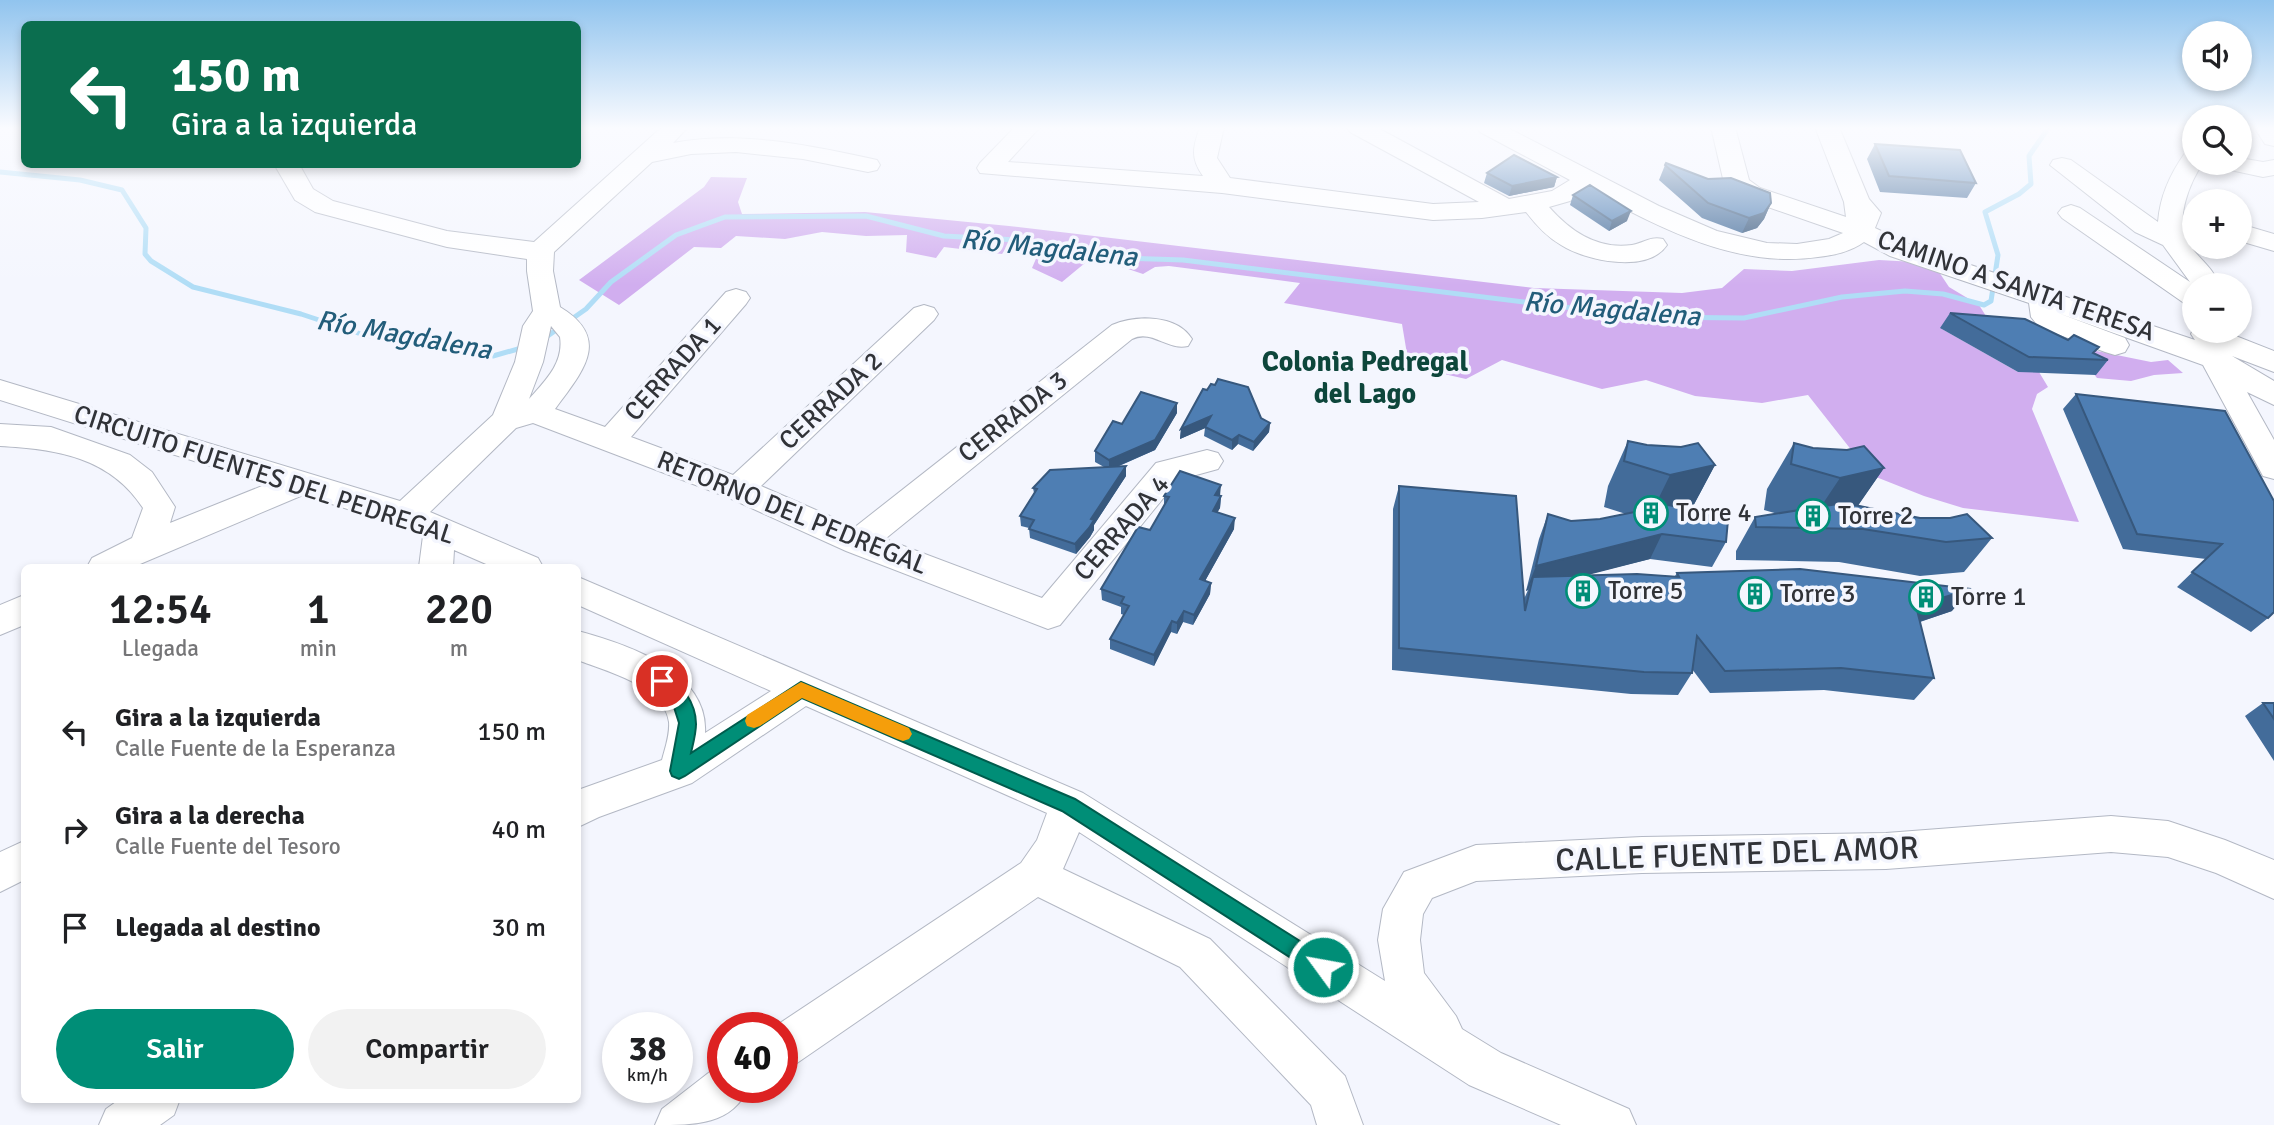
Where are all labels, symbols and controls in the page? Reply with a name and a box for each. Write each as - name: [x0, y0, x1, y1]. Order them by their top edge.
- map controls: [2182, 21, 2252, 343]
- button: sound: [2182, 21, 2252, 91]
- text: 150 m: [171, 45, 301, 105]
- icon: left: [56, 49, 147, 140]
- text: Gira a la izquierda: [171, 105, 418, 144]
- button: search: [2182, 105, 2252, 175]
- button: +: [2182, 189, 2252, 259]
- water label: Río Magdalena: [959, 222, 1140, 274]
- street label: CAMINO A SANTA TERESA: [1873, 223, 2159, 349]
- button: −: [2182, 273, 2252, 343]
- water label: Río Magdalena: [1522, 284, 1702, 334]
- water label: Río Magdalena: [314, 303, 495, 367]
- street label: CERRADA 1: [618, 310, 728, 428]
- street label: CERRADA 2: [773, 345, 889, 457]
- district label: Colonia Pedregal del Lago: [1262, 345, 1468, 411]
- street label: CERRADA 3: [952, 364, 1074, 470]
- street label: CIRCUITO FUENTES DEL PEDREGAL: [70, 398, 458, 552]
- street label: RETORNO DEL PEDREGAL: [652, 444, 932, 582]
- street label: CERRADA 4: [1067, 469, 1177, 587]
- building icon: Torre 4: [1632, 494, 1670, 532]
- place label: Torre 4: [1676, 497, 1752, 529]
- building icon: Torre 2: [1794, 497, 1832, 535]
- place label: Torre 2: [1838, 500, 1914, 532]
- building icon: Torre 5: [1564, 572, 1602, 610]
- place label: Torre 5: [1608, 575, 1684, 607]
- building icon: Torre 3: [1736, 575, 1774, 613]
- place label: Torre 3: [1780, 578, 1856, 610]
- building icon: Torre 1: [1907, 578, 1945, 616]
- place label: Torre 1: [1951, 581, 2027, 613]
- text: 12:54: [109, 584, 212, 635]
- text: 1: [307, 584, 330, 635]
- text: 220: [425, 584, 493, 635]
- text: Llegada: [122, 634, 199, 663]
- text: min: [300, 634, 337, 663]
- text: m: [450, 634, 468, 663]
- pin: [632, 651, 692, 711]
- icon: arrive: [643, 662, 681, 700]
- text: Gira a la izquierda: [115, 702, 321, 734]
- icon: left: [56, 713, 94, 751]
- text: 150 m: [477, 716, 546, 748]
- text: Calle Fuente de la Esperanza: [115, 734, 396, 763]
- text: Gira a la derecha: [115, 800, 305, 832]
- icon: right: [56, 811, 94, 849]
- text: 40 m: [491, 814, 546, 846]
- street label: CALLE FUENTE DEL AMOR: [1555, 828, 1919, 880]
- text: Calle Fuente del Tesoro: [115, 832, 341, 861]
- icon: arrive: [56, 909, 94, 947]
- text: Llegada al destino: [115, 912, 321, 944]
- text: 30 m: [491, 912, 546, 944]
- position arrow: [1286, 930, 1360, 1004]
- button: Salir: [56, 1009, 294, 1089]
- button: Compartir: [308, 1009, 546, 1089]
- speed limit sign: 40: [707, 1012, 798, 1103]
- text: 38: [629, 1027, 666, 1070]
- text: km/h: [627, 1064, 668, 1086]

